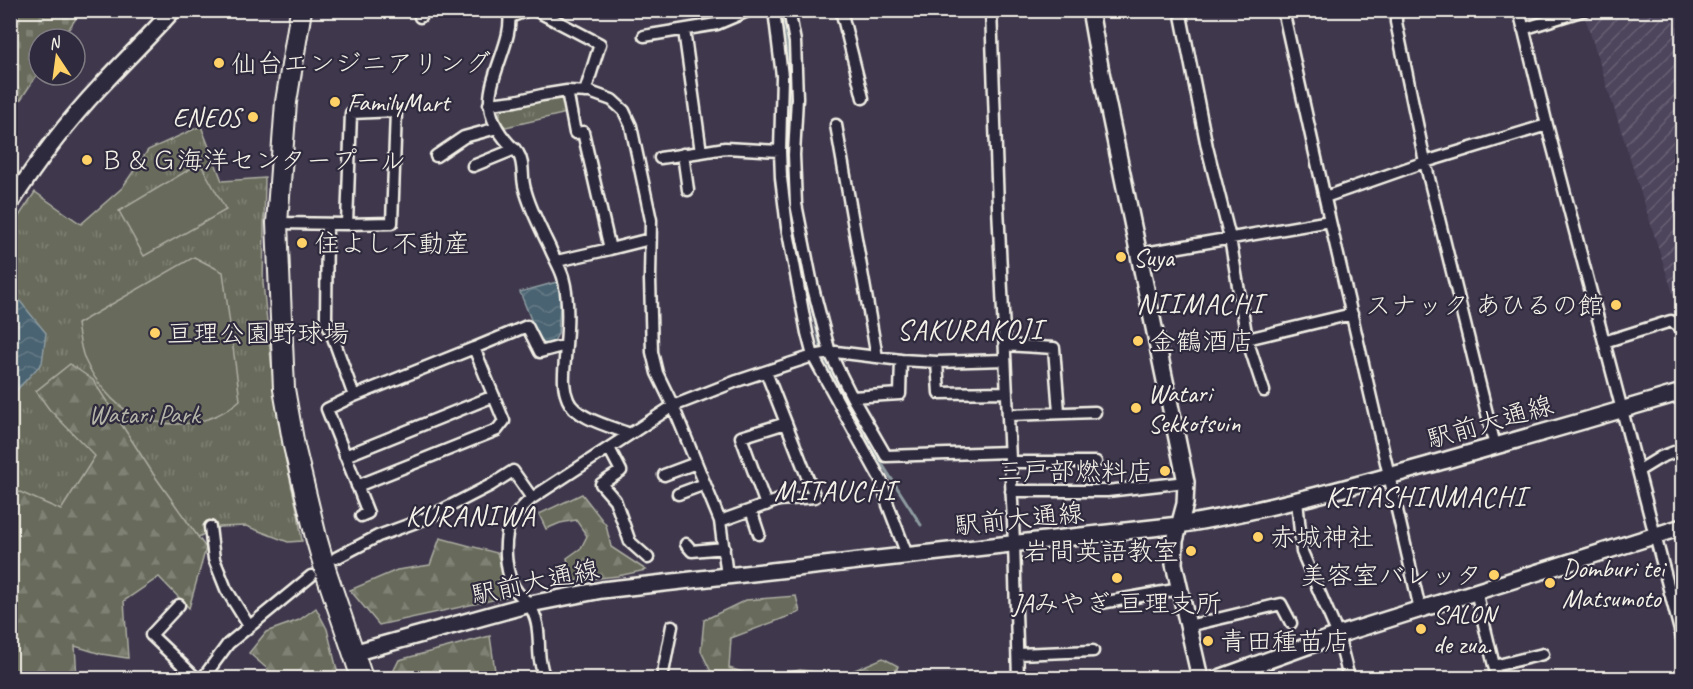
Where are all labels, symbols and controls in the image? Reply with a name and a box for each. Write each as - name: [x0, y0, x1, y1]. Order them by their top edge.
- north arrow: [27, 27, 87, 87]
- text: N: [47, 32, 64, 54]
- place label: 仙台エンジニアリング: [231, 47, 491, 80]
- marker: 仙台エンジニアリング: [212, 56, 226, 70]
- place label: FamilyMart: [347, 86, 452, 119]
- marker: FamilyMart: [328, 95, 342, 109]
- place label: ENEOS: [173, 101, 244, 134]
- marker: ENEOS: [246, 110, 260, 124]
- place label: Ｂ＆Ｇ海洋センタープール: [99, 144, 406, 177]
- marker: Ｂ＆Ｇ海洋センタープール: [80, 153, 94, 167]
- place label: 住よし不動産: [314, 227, 470, 260]
- marker: 住よし不動産: [295, 236, 309, 250]
- place label: Suya: [1133, 241, 1176, 274]
- marker: Suya: [1114, 250, 1128, 264]
- district label: NIIMACHI: [1137, 286, 1268, 321]
- place label: スナック あひるの館: [1365, 289, 1604, 322]
- marker: スナック あひるの館: [1609, 298, 1623, 312]
- district label: SAKURAKOJI: [897, 312, 1047, 347]
- place label: 亘理公園野球場: [167, 317, 349, 350]
- place label: 金鶴酒店: [1150, 325, 1254, 358]
- marker: 亘理公園野球場: [148, 326, 162, 340]
- marker: 金鶴酒店: [1131, 334, 1145, 348]
- place label: Watari Sekkotsuin: [1148, 377, 1241, 440]
- street label: 駅前大通線: [1423, 388, 1557, 456]
- park label: Watari Park: [89, 398, 202, 431]
- marker: Watari Sekkotsuin: [1129, 401, 1143, 415]
- place label: 三戸部燃料店: [997, 455, 1153, 488]
- marker: 三戸部燃料店: [1158, 464, 1172, 478]
- district label: MITAUCHI: [774, 473, 900, 508]
- district label: KITASHINMACHI: [1326, 479, 1531, 514]
- street label: 駅前大通線: [953, 496, 1085, 542]
- district label: KURANIWA: [406, 498, 537, 533]
- place label: 赤城神社: [1270, 521, 1374, 554]
- marker: 赤城神社: [1251, 530, 1265, 544]
- place label: 岩間英語教室: [1023, 535, 1179, 568]
- marker: 岩間英語教室: [1184, 544, 1198, 558]
- street label: 駅前大通線: [468, 552, 602, 612]
- place label: Domburi tei Matsumoto: [1562, 552, 1668, 615]
- place label: 美容室バレッタ: [1301, 559, 1482, 592]
- marker: 美容室バレッタ: [1487, 568, 1501, 582]
- marker: JAみやぎ 亘理支所: [1110, 571, 1124, 585]
- marker: Domburi tei Matsumoto: [1543, 576, 1557, 590]
- place label: JAみやぎ 亘理支所: [1010, 587, 1222, 620]
- place label: SALON de zua.: [1433, 598, 1500, 661]
- marker: SALON de zua.: [1414, 622, 1428, 636]
- place label: 青田種苗店: [1220, 625, 1350, 658]
- marker: 青田種苗店: [1201, 634, 1215, 648]

